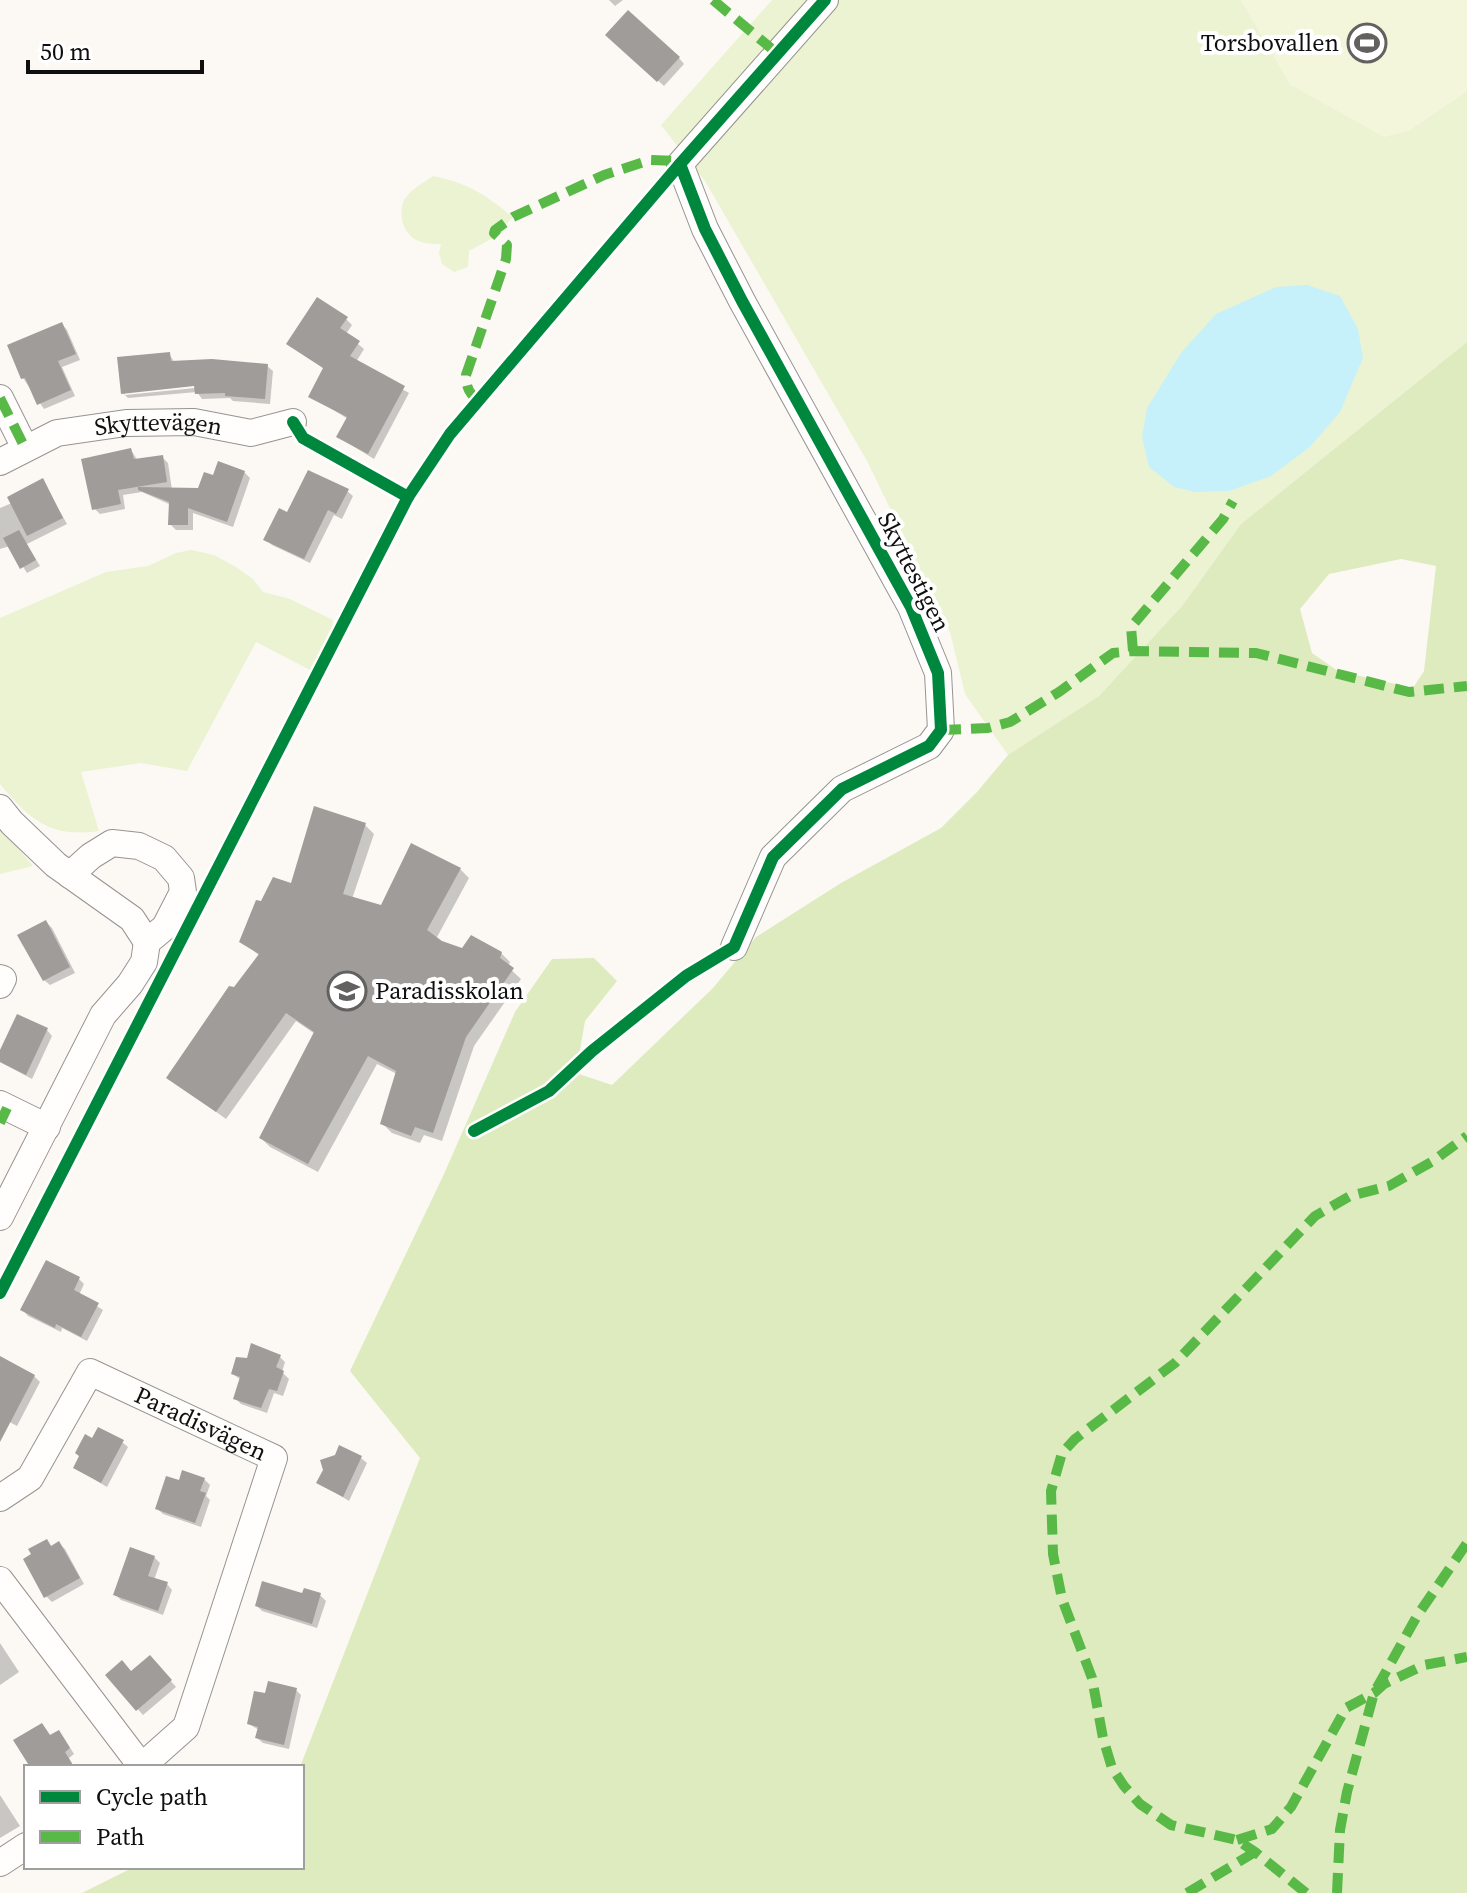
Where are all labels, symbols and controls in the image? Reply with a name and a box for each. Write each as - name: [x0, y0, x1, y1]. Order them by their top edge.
- sports icon: Torsbovallen: [1346, 22, 1388, 64]
- scale bar: [28, 24, 202, 74]
- place label: Torsbovallen: [1201, 26, 1339, 59]
- text: 50 m: [40, 35, 91, 68]
- street label: Skyttevägen: [92, 405, 225, 443]
- street label: Skyttestigen: [870, 506, 959, 637]
- school or university icon: Paradisskolan: [326, 970, 368, 1012]
- place label: Paradisskolan: [375, 974, 524, 1007]
- street label: Paradisvägen: [129, 1378, 272, 1468]
- legend: [24, 1765, 304, 1869]
- text: Cycle path: [96, 1780, 208, 1813]
- text: Path: [96, 1820, 145, 1853]

